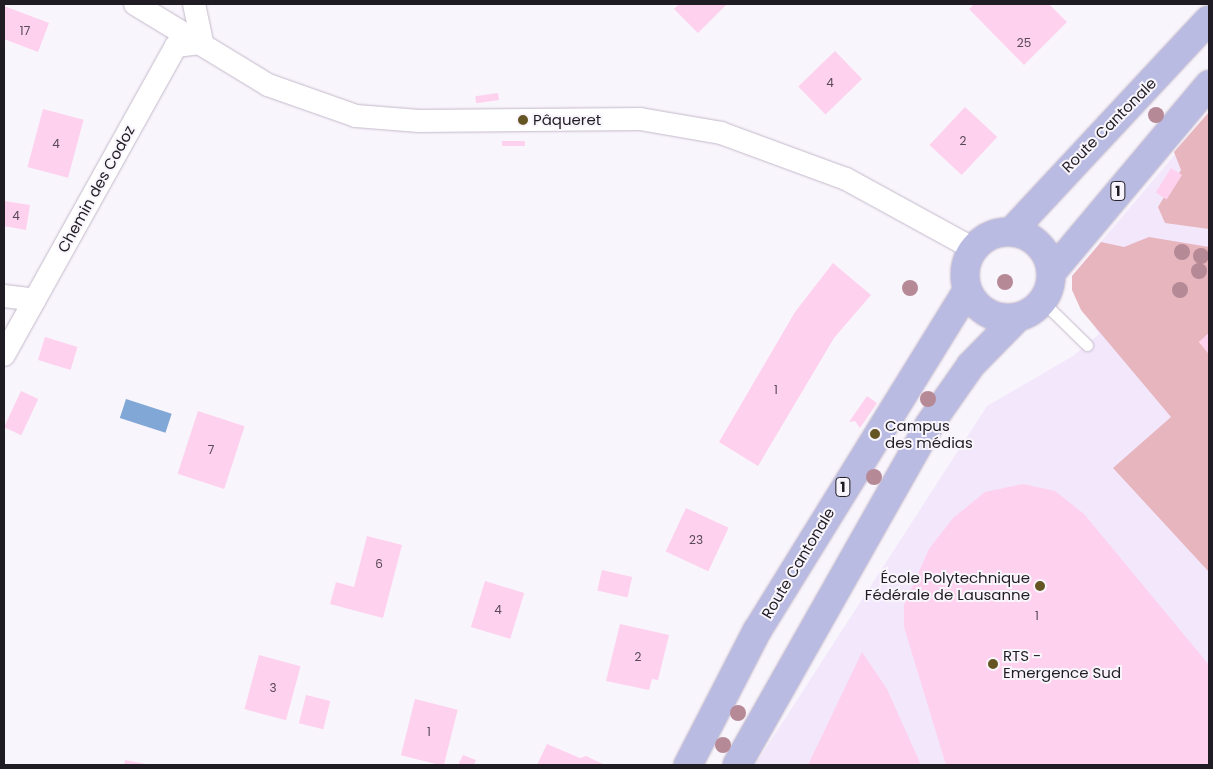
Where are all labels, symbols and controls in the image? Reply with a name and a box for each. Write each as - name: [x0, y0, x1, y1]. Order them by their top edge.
- house number: 17: [20, 24, 30, 38]
- house number: 25: [1017, 36, 1031, 50]
- street label: Route Cantonale: [1058, 74, 1160, 176]
- house number: 4: [826, 76, 834, 90]
- place label: Pâqueret: [533, 111, 601, 129]
- marker: Pâqueret: [517, 114, 529, 126]
- street label: Chemin des Codoz: [54, 122, 138, 256]
- house number: 2: [960, 134, 966, 148]
- house number: 4: [52, 137, 60, 151]
- road number: 1: [1109, 180, 1127, 202]
- house number: 4: [12, 209, 20, 223]
- house number: 1: [774, 383, 778, 397]
- place label: Campus des médias: [885, 416, 973, 451]
- marker: Campus des médias: [869, 428, 881, 440]
- house number: 7: [208, 443, 214, 457]
- road number: 1: [834, 476, 852, 498]
- street label: Route Cantonale: [758, 504, 838, 622]
- house number: 23: [689, 533, 703, 547]
- house number: 6: [375, 557, 383, 571]
- place label: École Polytechnique Fédérale de Lausanne: [865, 568, 1030, 603]
- marker: École Polytechnique Fédérale de Lausanne: [1034, 580, 1046, 592]
- house number: 4: [494, 603, 502, 617]
- house number: 1: [1035, 609, 1039, 623]
- place label: RTS - Emergence Sud: [1003, 646, 1121, 681]
- house number: 2: [635, 650, 641, 664]
- marker: RTS - Emergence Sud: [987, 658, 999, 670]
- house number: 3: [269, 681, 277, 695]
- house number: 1: [427, 725, 431, 739]

